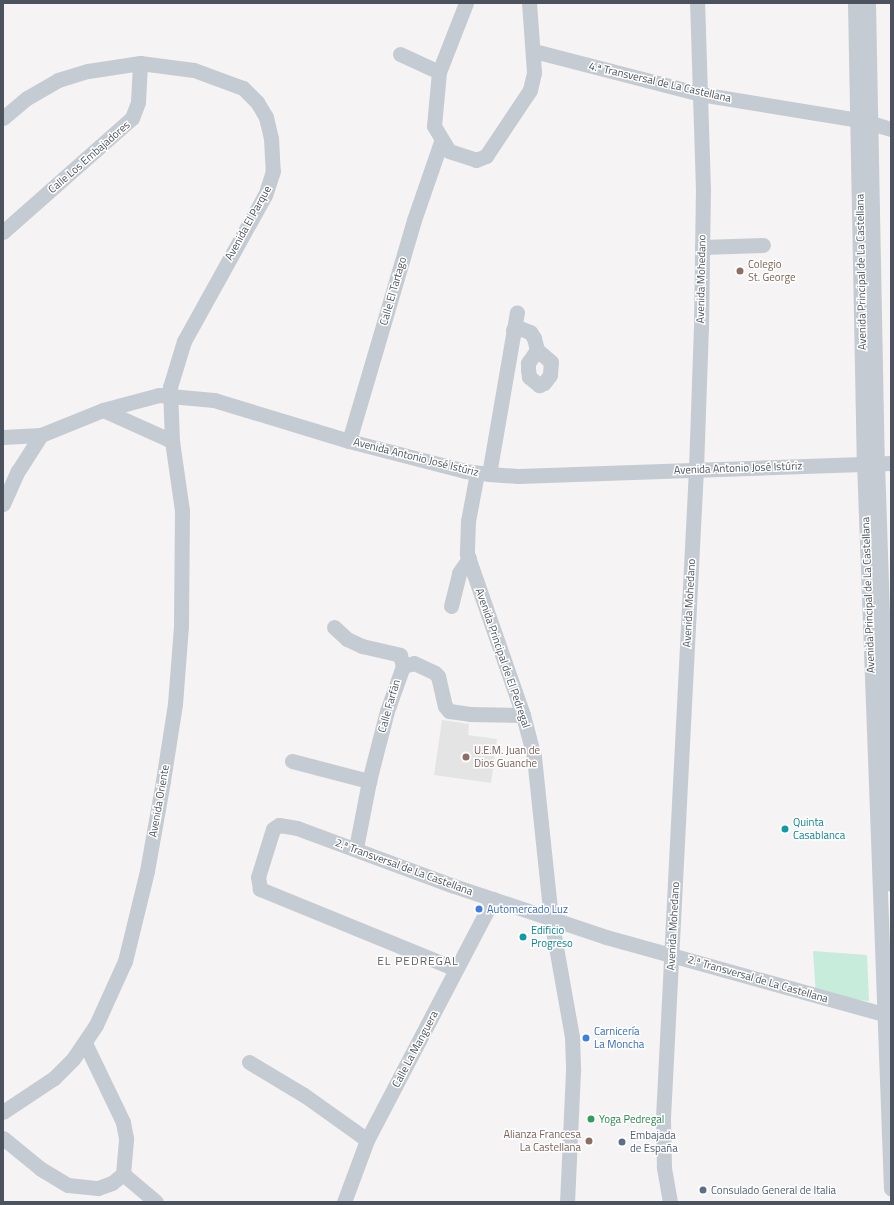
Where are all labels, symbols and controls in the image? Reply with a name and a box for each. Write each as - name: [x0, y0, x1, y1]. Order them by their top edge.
- street label: 4.ª Transversal de La Castellana: [588, 59, 732, 105]
- street label: Calle Los Embajadores: [46, 118, 132, 196]
- street label: Avenida El Parque: [222, 183, 274, 263]
- street label: Avenida Principal de La Castellana: [853, 194, 869, 350]
- street label: Avenida Mohedano: [694, 235, 708, 323]
- street label: Calle El Tartago: [377, 255, 409, 327]
- place label: Colegio St. George: [748, 258, 796, 284]
- marker: Colegio St. George: [735, 266, 745, 276]
- street label: Avenida Antonio José Istúriz: [352, 435, 480, 479]
- street label: Avenida Antonio José Istúriz: [674, 459, 802, 477]
- street label: Avenida Principal de La Castellana: [859, 517, 877, 673]
- street label: Avenida Mohedano: [680, 558, 698, 648]
- street label: Avenida Principal de El Pedregal: [473, 586, 533, 730]
- street label: Calle Farfán: [375, 678, 403, 734]
- place label: U.E.M. Juan de Dios Guanche: [474, 744, 540, 770]
- marker: U.E.M. Juan de Dios Guanche: [461, 752, 471, 762]
- street label: Avenida Oriente: [146, 764, 172, 838]
- place label: Quinta Casablanca: [793, 816, 845, 842]
- marker: Quinta Casablanca: [780, 824, 790, 834]
- street label: 2.ª Transversal de La Castellana: [333, 836, 475, 898]
- street label: Avenida Mohedano: [664, 881, 682, 971]
- place label: Automercado Luz: [487, 902, 568, 916]
- marker: Automercado Luz: [474, 904, 484, 914]
- place label: Edificio Progreso: [531, 924, 573, 950]
- marker: Edificio Progreso: [518, 932, 528, 942]
- street label: 2.ª Transversal de La Castellana: [686, 953, 830, 1005]
- district label: EL PEDREGAL: [377, 954, 459, 968]
- street label: Calle La Manguera: [389, 1008, 441, 1090]
- place label: Carnicería La Moncha: [594, 1025, 644, 1051]
- marker: Carnicería La Moncha: [581, 1033, 591, 1043]
- place label: Yoga Pedregal: [599, 1112, 664, 1126]
- marker: Yoga Pedregal: [586, 1114, 596, 1124]
- place label: Alianza Francesa La Castellana: [503, 1128, 581, 1154]
- place label: Embajada de España: [630, 1129, 678, 1155]
- marker: Alianza Francesa La Castellana: [584, 1136, 594, 1146]
- marker: Embajada de España: [617, 1137, 627, 1147]
- place label: Consulado General de Italia: [711, 1183, 836, 1197]
- marker: Consulado General de Italia: [698, 1185, 708, 1195]

